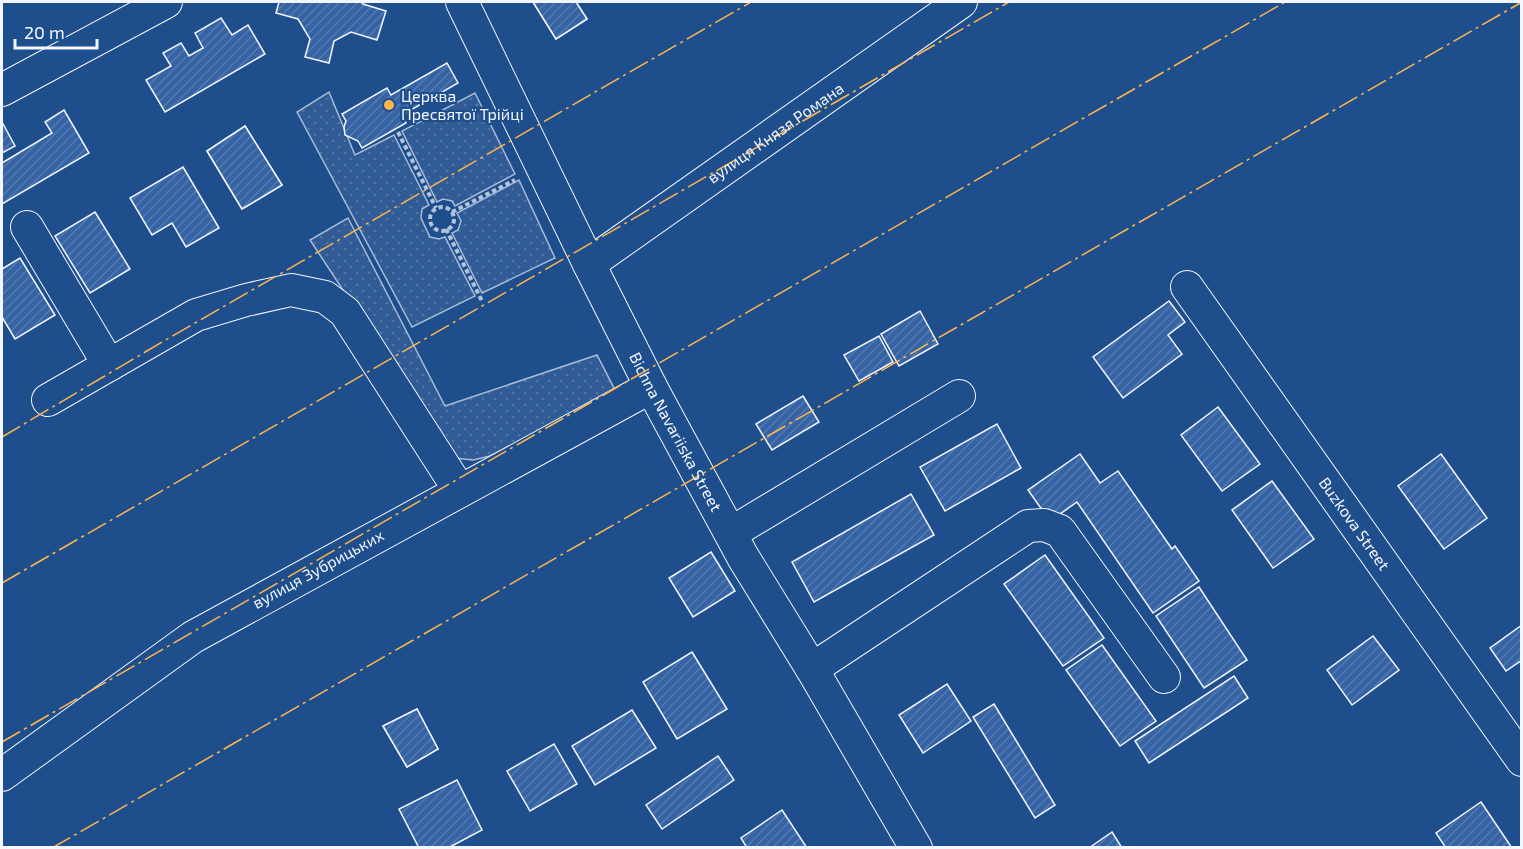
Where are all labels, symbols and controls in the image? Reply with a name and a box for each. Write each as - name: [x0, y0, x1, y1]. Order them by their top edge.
- scale bar: [15, 12, 98, 50]
- text: 20 m: [24, 21, 65, 43]
- street label: вулиця Князя Романа: [703, 78, 847, 187]
- place label: Церква Пресвятої Трійці: [401, 86, 524, 123]
- marker: Церква Пресвятої Трійці: [382, 98, 396, 112]
- street label: Bichna Navariiska Street: [626, 349, 726, 514]
- street label: Buzkova Street: [1316, 473, 1394, 574]
- street label: вулиця Зубрицьких: [249, 525, 387, 612]

